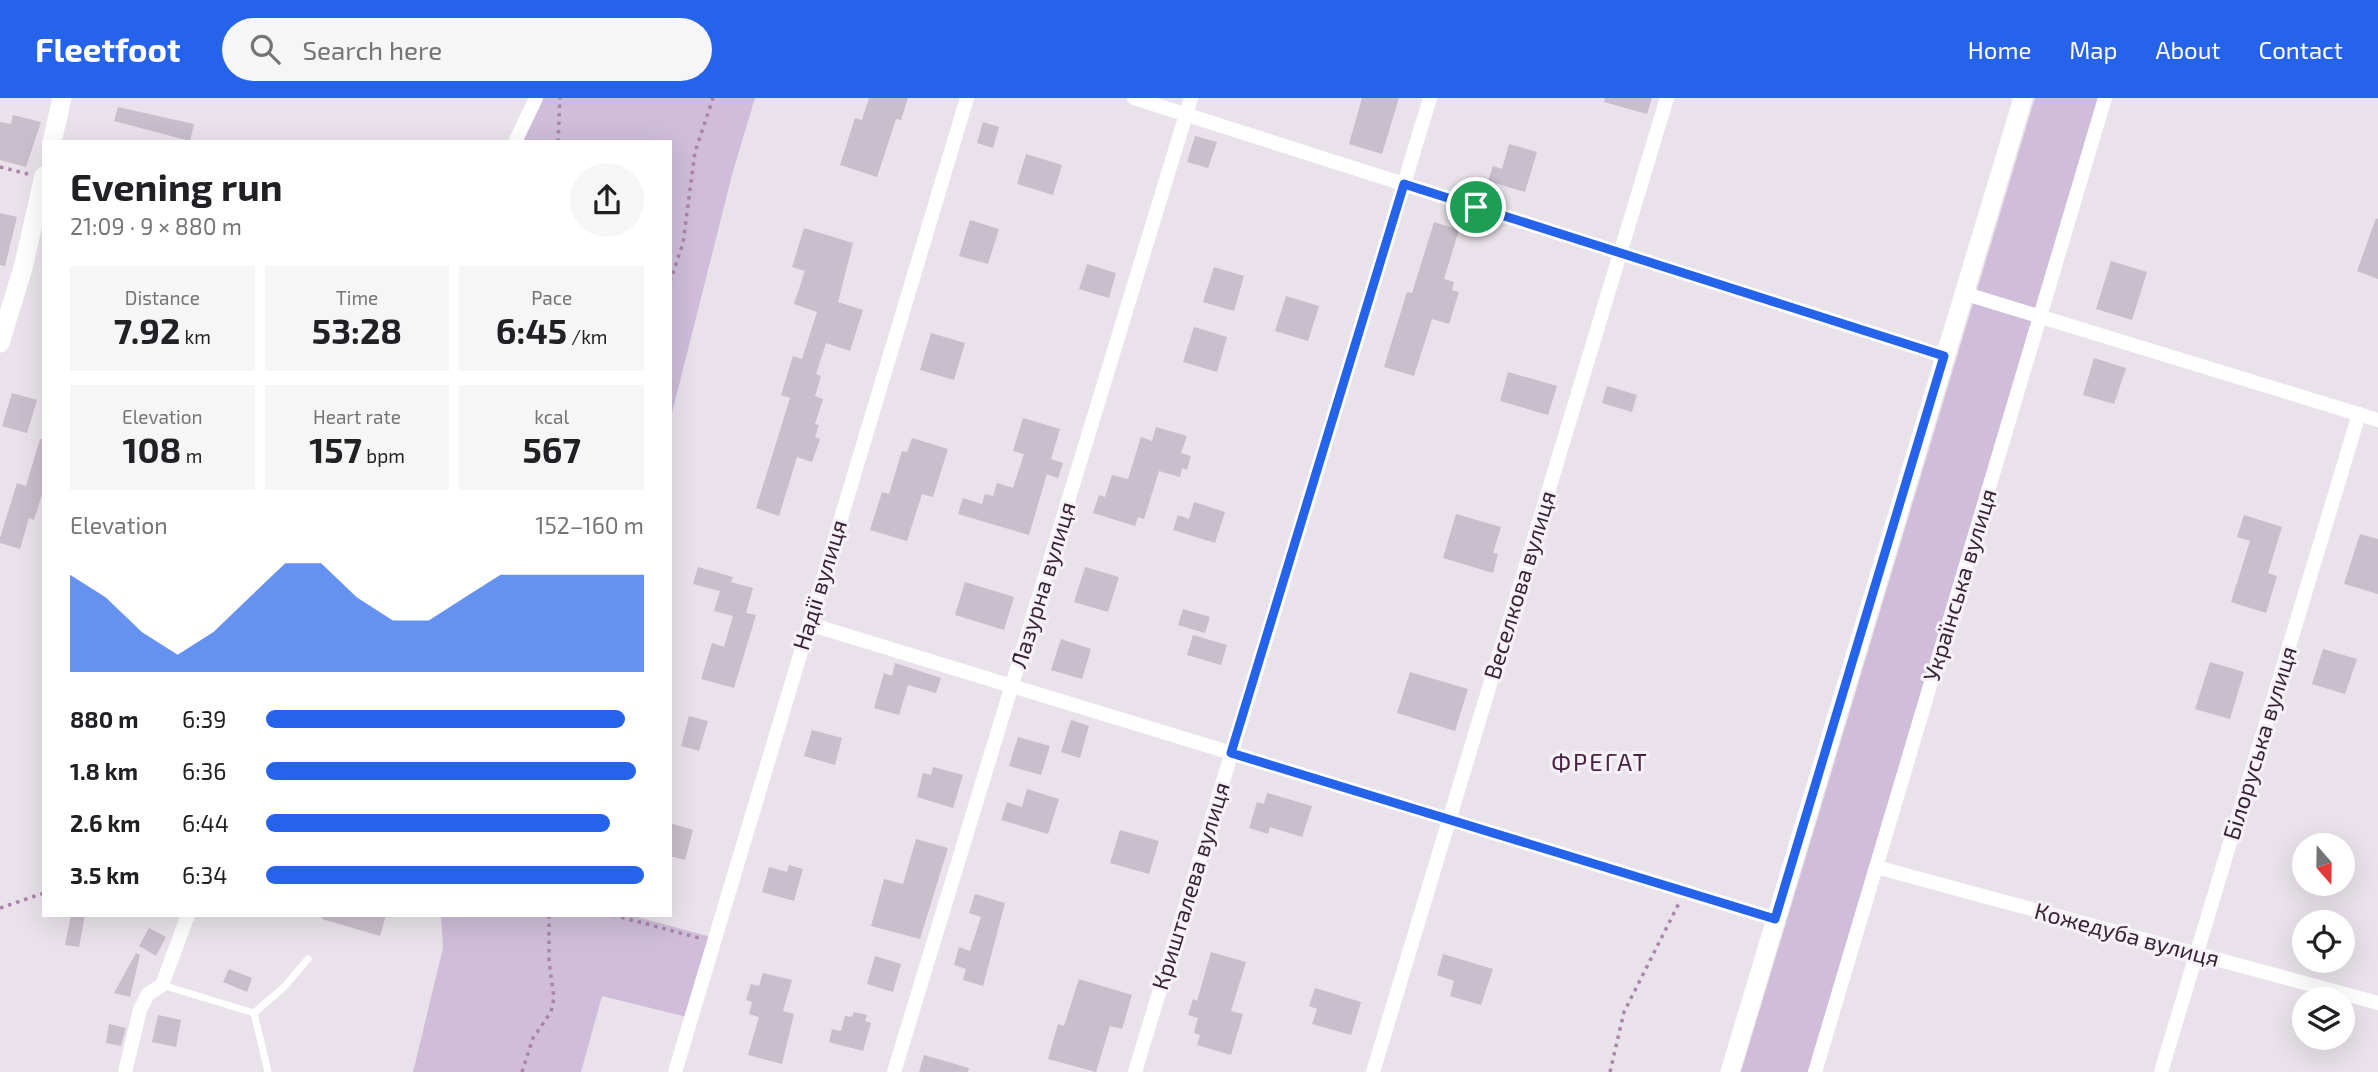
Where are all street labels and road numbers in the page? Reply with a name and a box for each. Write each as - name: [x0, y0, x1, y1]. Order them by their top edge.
- street label: Українська вулиця: [1916, 485, 2003, 685]
- street label: Веселкова вулиця: [1477, 487, 1562, 683]
- street label: Лазурна вулиця: [1003, 498, 1082, 672]
- street label: Надії вулиця: [786, 516, 853, 654]
- street label: Білоруська вулиця: [2216, 643, 2303, 843]
- street label: Кришталева вулиця: [1145, 778, 1236, 993]
- street label: Кожедуба вулиця: [2032, 896, 2223, 973]

